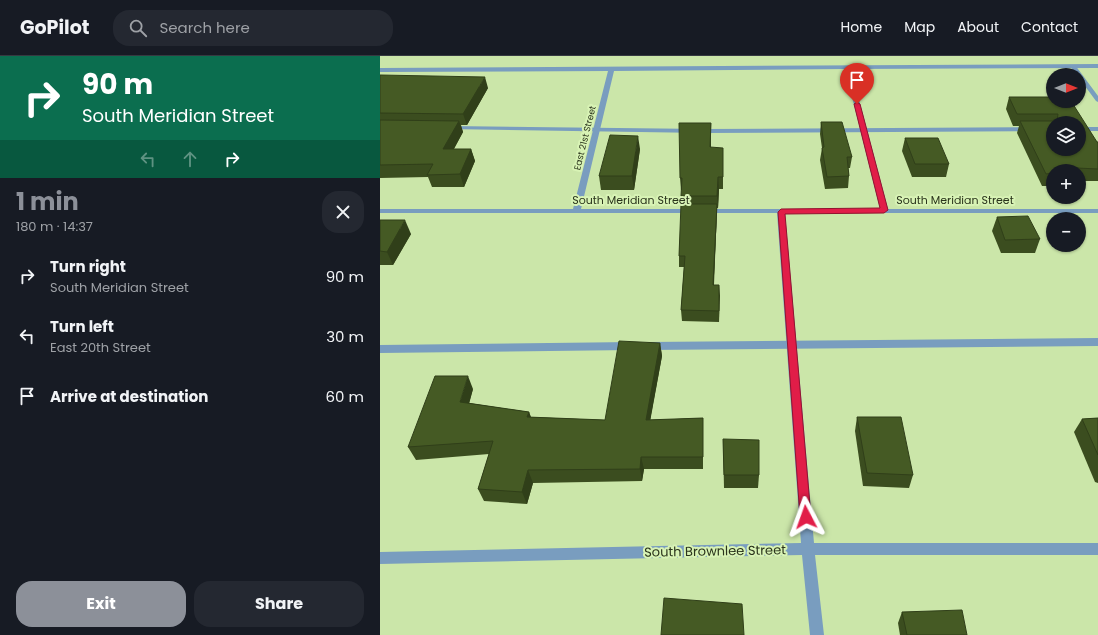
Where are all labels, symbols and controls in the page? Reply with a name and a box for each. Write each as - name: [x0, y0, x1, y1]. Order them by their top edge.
- search box: [113, 10, 393, 46]
- text: GoPilot: [20, 14, 89, 41]
- icon: search: [127, 17, 149, 39]
- text: Search here: [159, 17, 250, 38]
- text: Home: [840, 17, 882, 37]
- text: Map: [904, 17, 935, 37]
- text: About: [957, 17, 999, 37]
- text: Contact: [1021, 17, 1078, 37]
- pin: [840, 63, 874, 104]
- text: 90 m: [82, 65, 153, 104]
- north arrow: [1046, 68, 1086, 108]
- map controls: [1046, 68, 1086, 252]
- icon: arrive: [846, 69, 868, 91]
- icon: right: [16, 72, 68, 124]
- text: South Meridian Street: [82, 103, 274, 128]
- street label: East 21st Street: [571, 105, 599, 171]
- button: layers: [1046, 116, 1086, 156]
- icon: left: [137, 148, 159, 170]
- icon: ahead: [179, 148, 201, 170]
- icon: right: [221, 148, 243, 170]
- button: +: [1046, 164, 1086, 204]
- text: 1 min: [16, 185, 79, 218]
- button: close: [322, 191, 364, 233]
- street label: South Meridian Street: [572, 192, 690, 208]
- street label: South Meridian Street: [896, 192, 1014, 208]
- button: −: [1046, 212, 1086, 252]
- text: 180 m · 14:37: [16, 217, 93, 236]
- text: Turn right: [50, 256, 126, 277]
- icon: right: [16, 265, 38, 287]
- text: 90 m: [326, 266, 364, 287]
- text: South Meridian Street: [50, 278, 189, 297]
- text: Turn left: [50, 316, 114, 337]
- icon: left: [16, 325, 38, 347]
- text: 30 m: [326, 326, 364, 347]
- text: East 20th Street: [50, 338, 151, 357]
- icon: arrive: [16, 385, 38, 407]
- text: Arrive at destination: [50, 386, 208, 407]
- text: 60 m: [326, 386, 364, 407]
- position arrow: [785, 496, 827, 538]
- street label: South Brownlee Street: [644, 540, 786, 562]
- button: Exit: [16, 581, 186, 627]
- button: Share: [194, 581, 364, 627]

